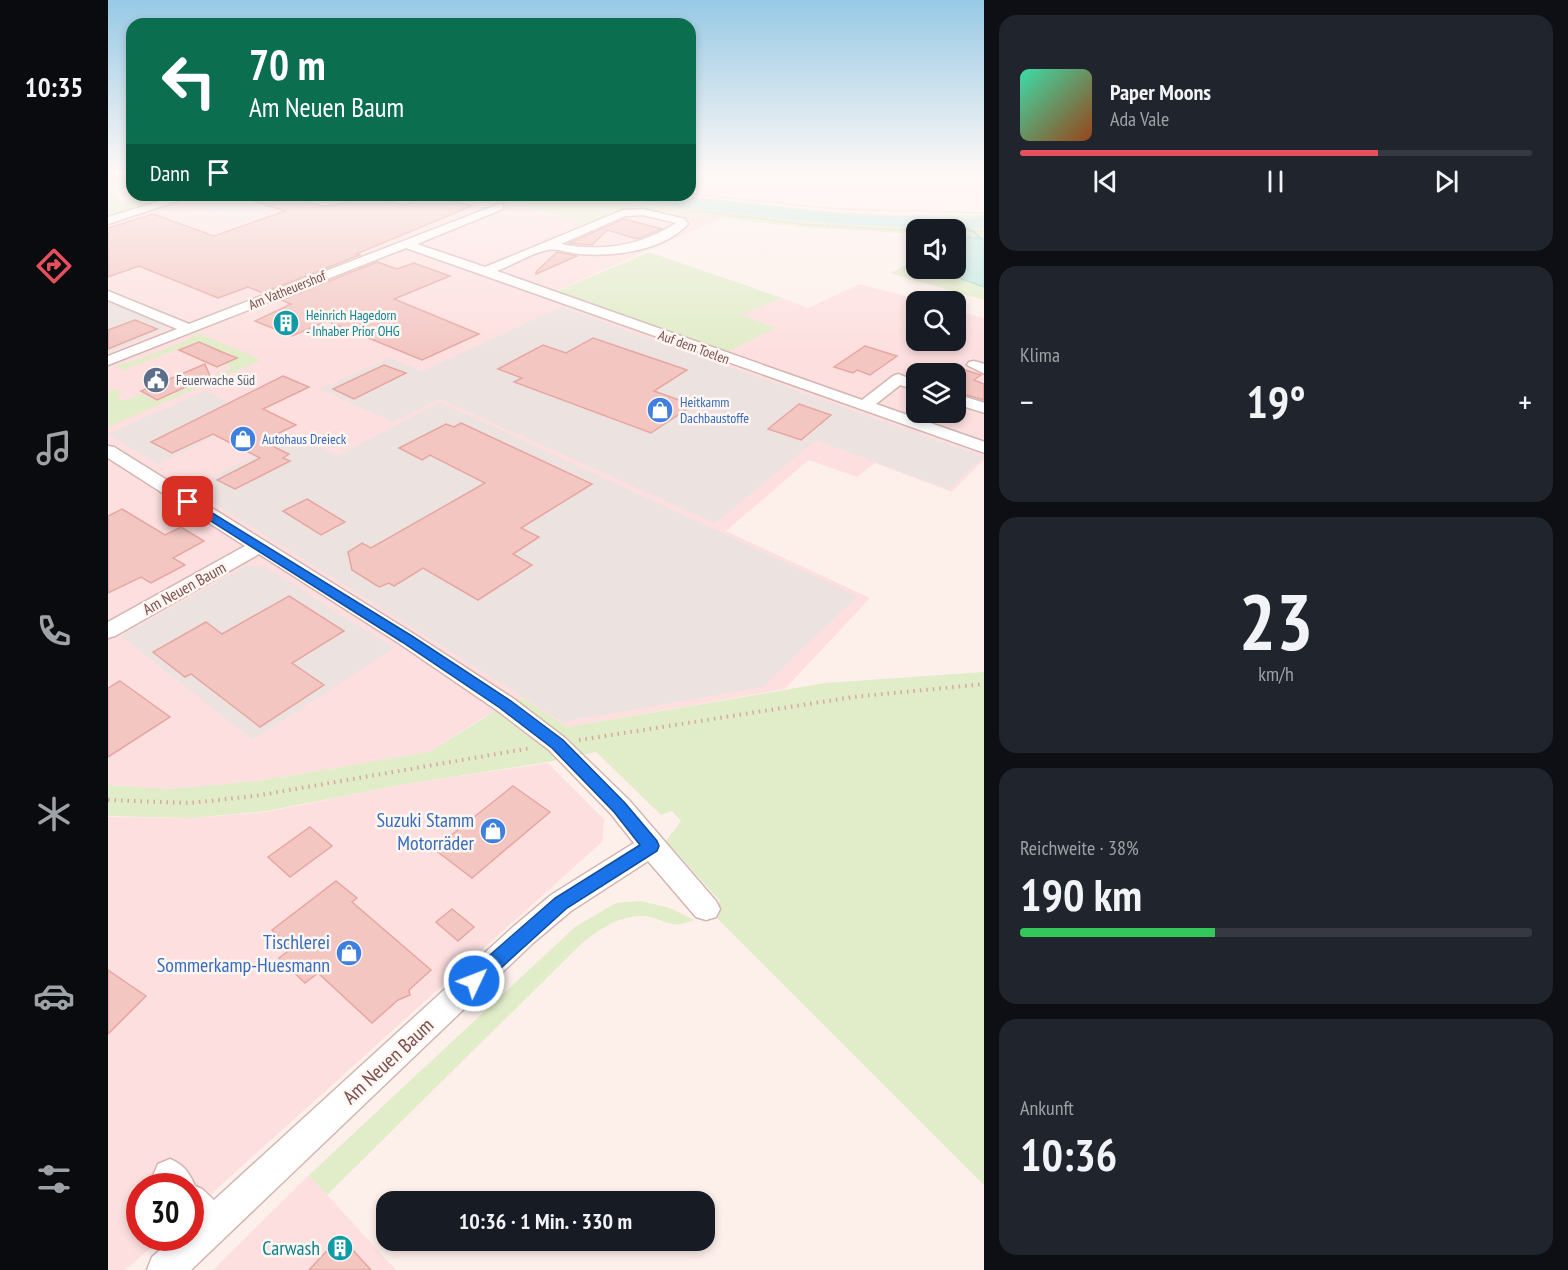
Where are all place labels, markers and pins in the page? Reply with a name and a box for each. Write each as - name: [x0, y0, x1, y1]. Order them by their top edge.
- place label: Heinrich Hagedorn - Inhaber Prior OHG: [306, 306, 400, 340]
- building icon: Heinrich Hagedorn - Inhaber Prior OHG: [271, 308, 301, 338]
- public building icon: Feuerwache Süd: [141, 365, 171, 395]
- place label: Feuerwache Süd: [176, 371, 255, 389]
- place label: Heitkamm Dachbaustoffe: [680, 393, 749, 427]
- shop icon: Heitkamm Dachbaustoffe: [645, 395, 675, 425]
- shop icon: Autohaus Dreieck: [228, 424, 258, 454]
- place label: Autohaus Dreieck: [262, 430, 347, 448]
- pin: [162, 476, 213, 527]
- place label: Suzuki Stamm Motorräder: [376, 807, 475, 856]
- shop icon: Suzuki Stamm Motorräder: [478, 816, 508, 846]
- place label: Tischlerei Sommerkamp-Huesmann: [157, 929, 330, 978]
- shop icon: Tischlerei Sommerkamp-Huesmann: [334, 938, 364, 968]
- building icon: Carwash: [325, 1233, 355, 1263]
- place label: Carwash: [262, 1235, 320, 1261]

